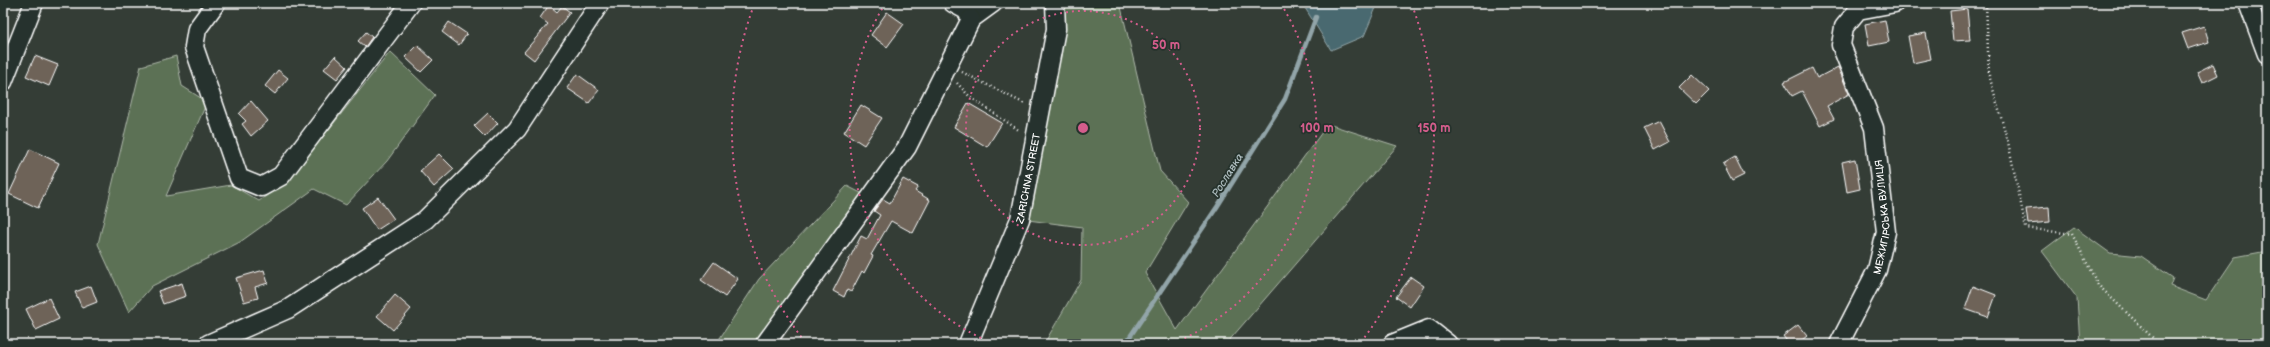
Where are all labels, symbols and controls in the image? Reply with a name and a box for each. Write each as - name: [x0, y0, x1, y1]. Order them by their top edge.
- text: 50 m: [1152, 38, 1180, 53]
- centre of rings: [1076, 121, 1090, 135]
- text: 100 m: [1300, 121, 1334, 136]
- text: 150 m: [1418, 121, 1450, 136]
- street label: ZARICHNA STREET: [1013, 132, 1043, 226]
- water label: Рославка: [1209, 151, 1246, 199]
- street label: МЕЖИГІРСЬКА ВУЛИЦЯ: [1871, 159, 1894, 276]

